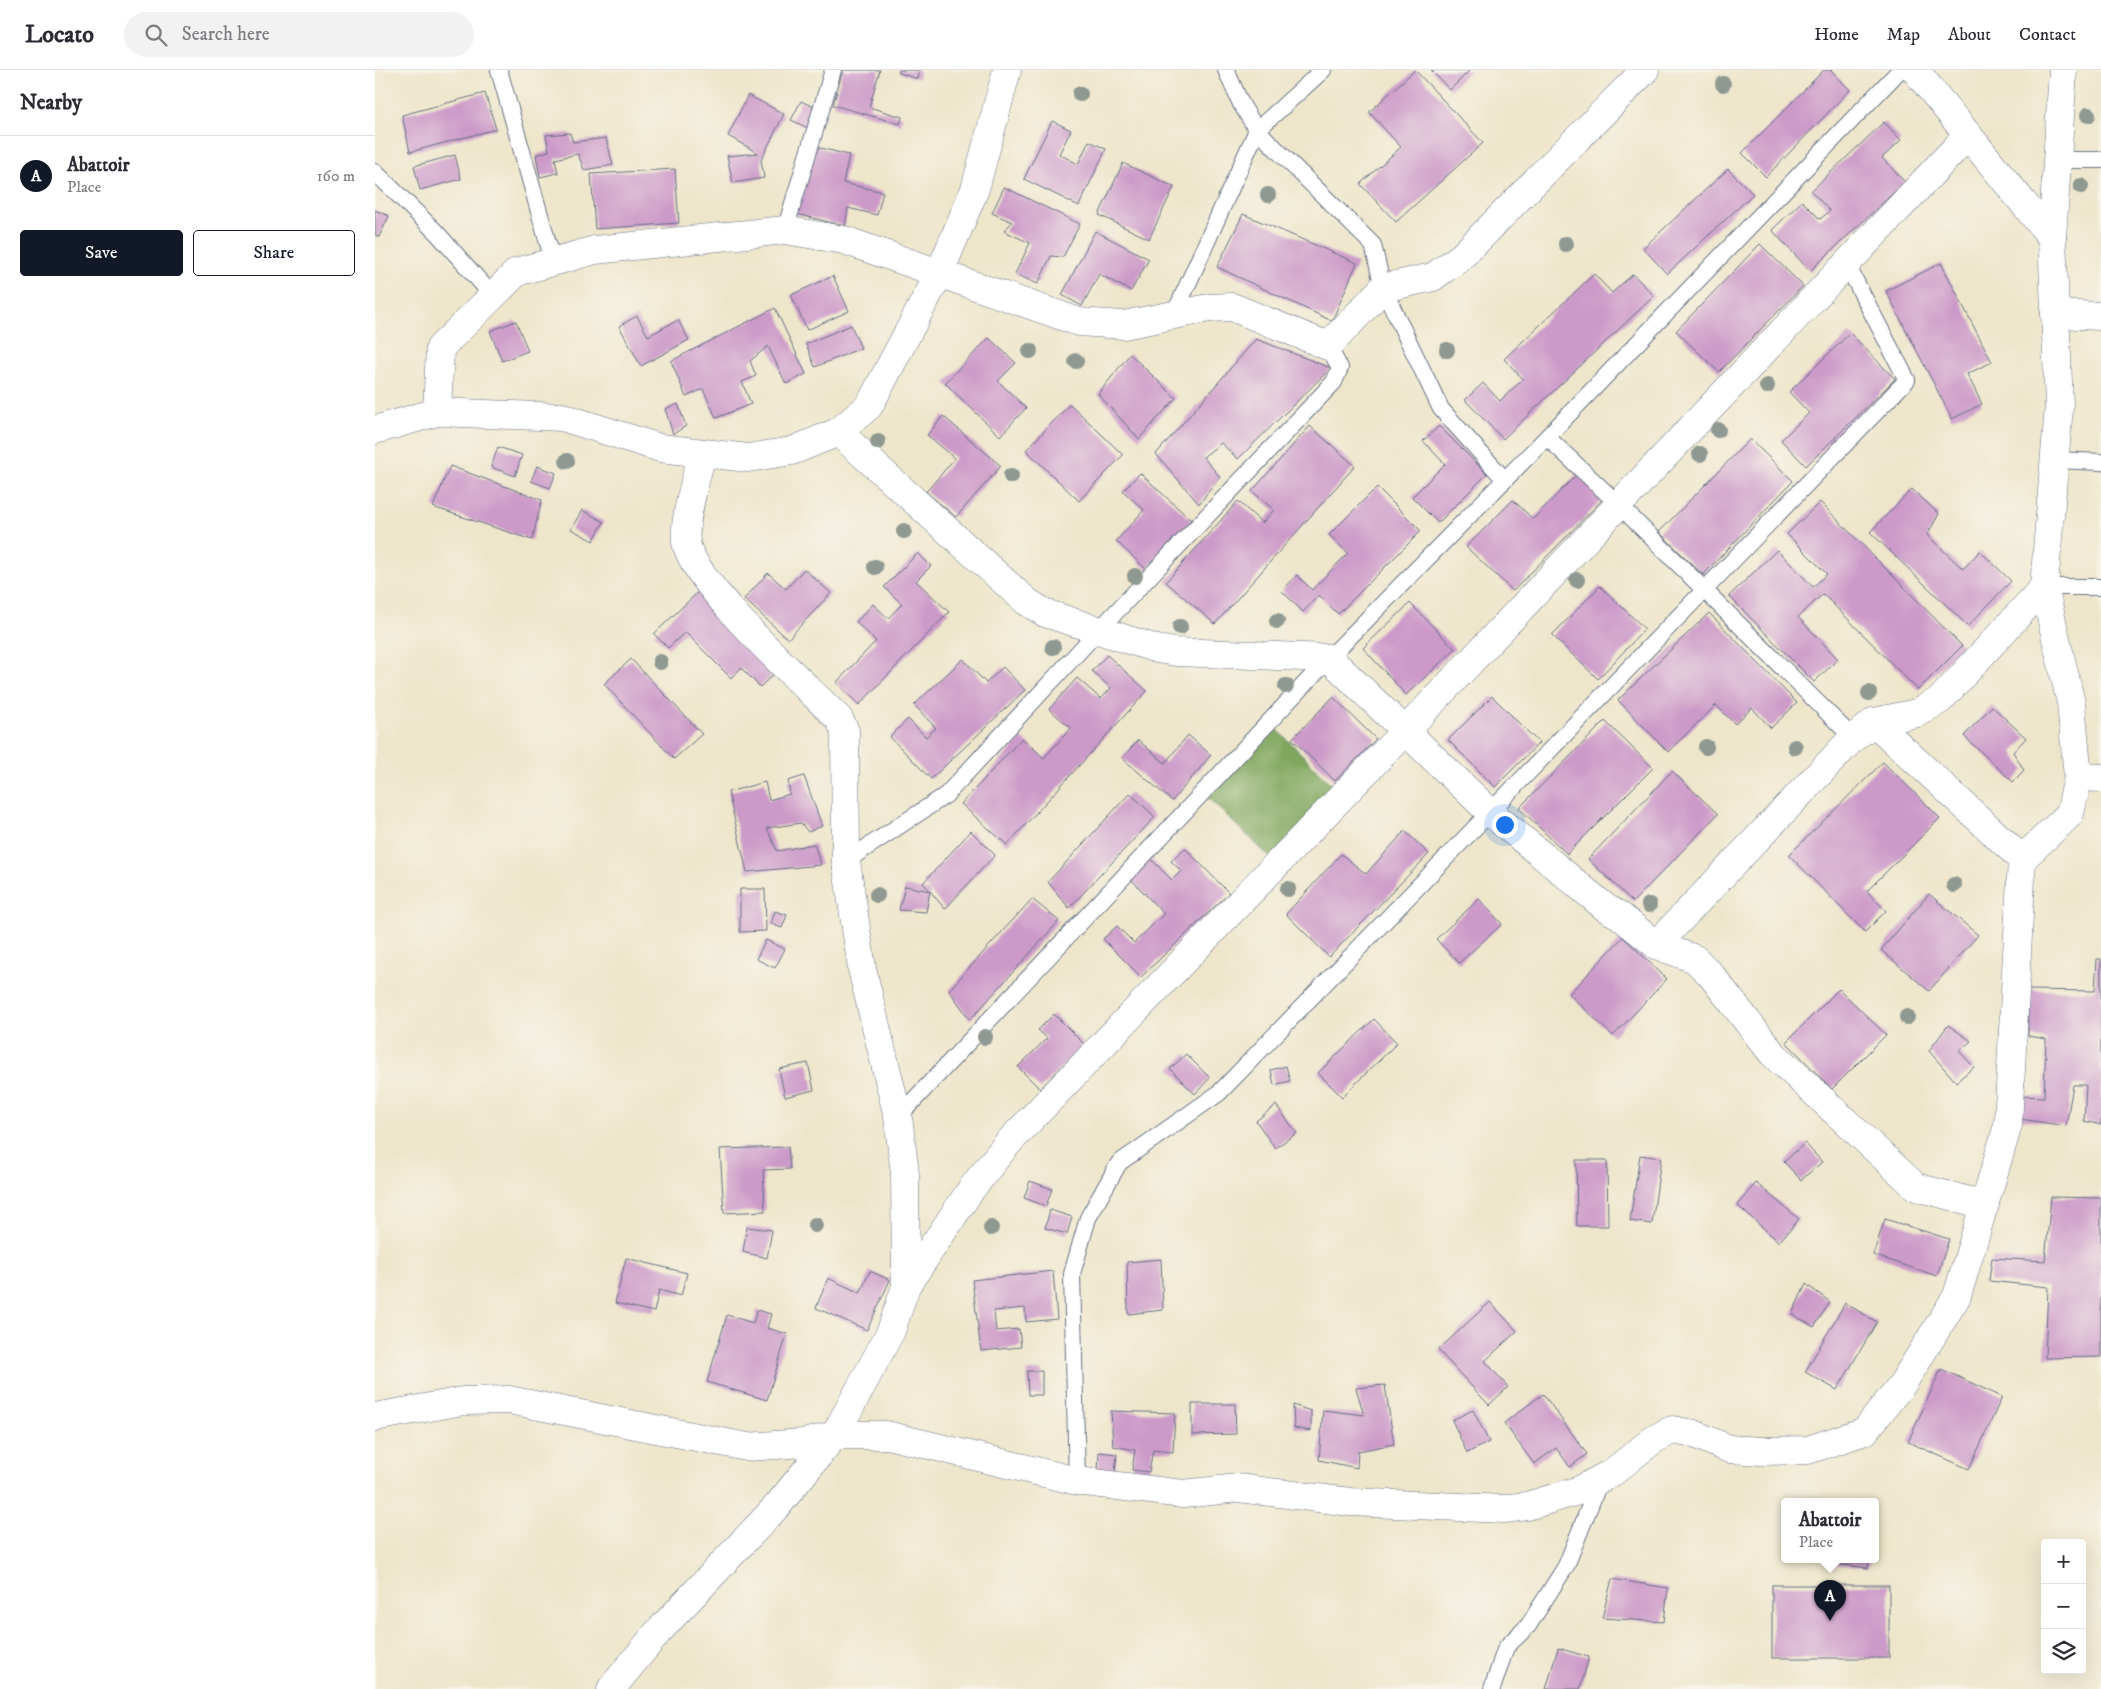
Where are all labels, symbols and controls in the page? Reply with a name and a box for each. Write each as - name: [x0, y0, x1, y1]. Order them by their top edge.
- search box: [124, 12, 474, 57]
- text: Locato: [25, 20, 94, 50]
- icon: search: [142, 21, 170, 49]
- text: Search here: [182, 23, 270, 46]
- text: Home: [1814, 24, 1859, 46]
- text: Map: [1887, 24, 1920, 46]
- text: About: [1948, 24, 1991, 46]
- text: Contact: [2019, 24, 2076, 46]
- text: Nearby: [20, 90, 82, 116]
- text: Abattoir: [67, 154, 129, 177]
- text: A: [31, 166, 41, 186]
- text: 160 m: [317, 166, 355, 186]
- text: Place: [67, 177, 101, 197]
- button: Save: [20, 230, 183, 276]
- button: Share: [193, 230, 355, 276]
- your location: [1492, 812, 1518, 838]
- popup: [1781, 1498, 1879, 1563]
- text: Abattoir: [1799, 1509, 1861, 1532]
- text: Place: [1799, 1532, 1833, 1552]
- map controls: [2041, 1539, 2086, 1674]
- button: +: [2041, 1539, 2086, 1584]
- pin: A: [1814, 1580, 1846, 1621]
- button: −: [2041, 1584, 2086, 1629]
- button: layers: [2041, 1629, 2086, 1674]

